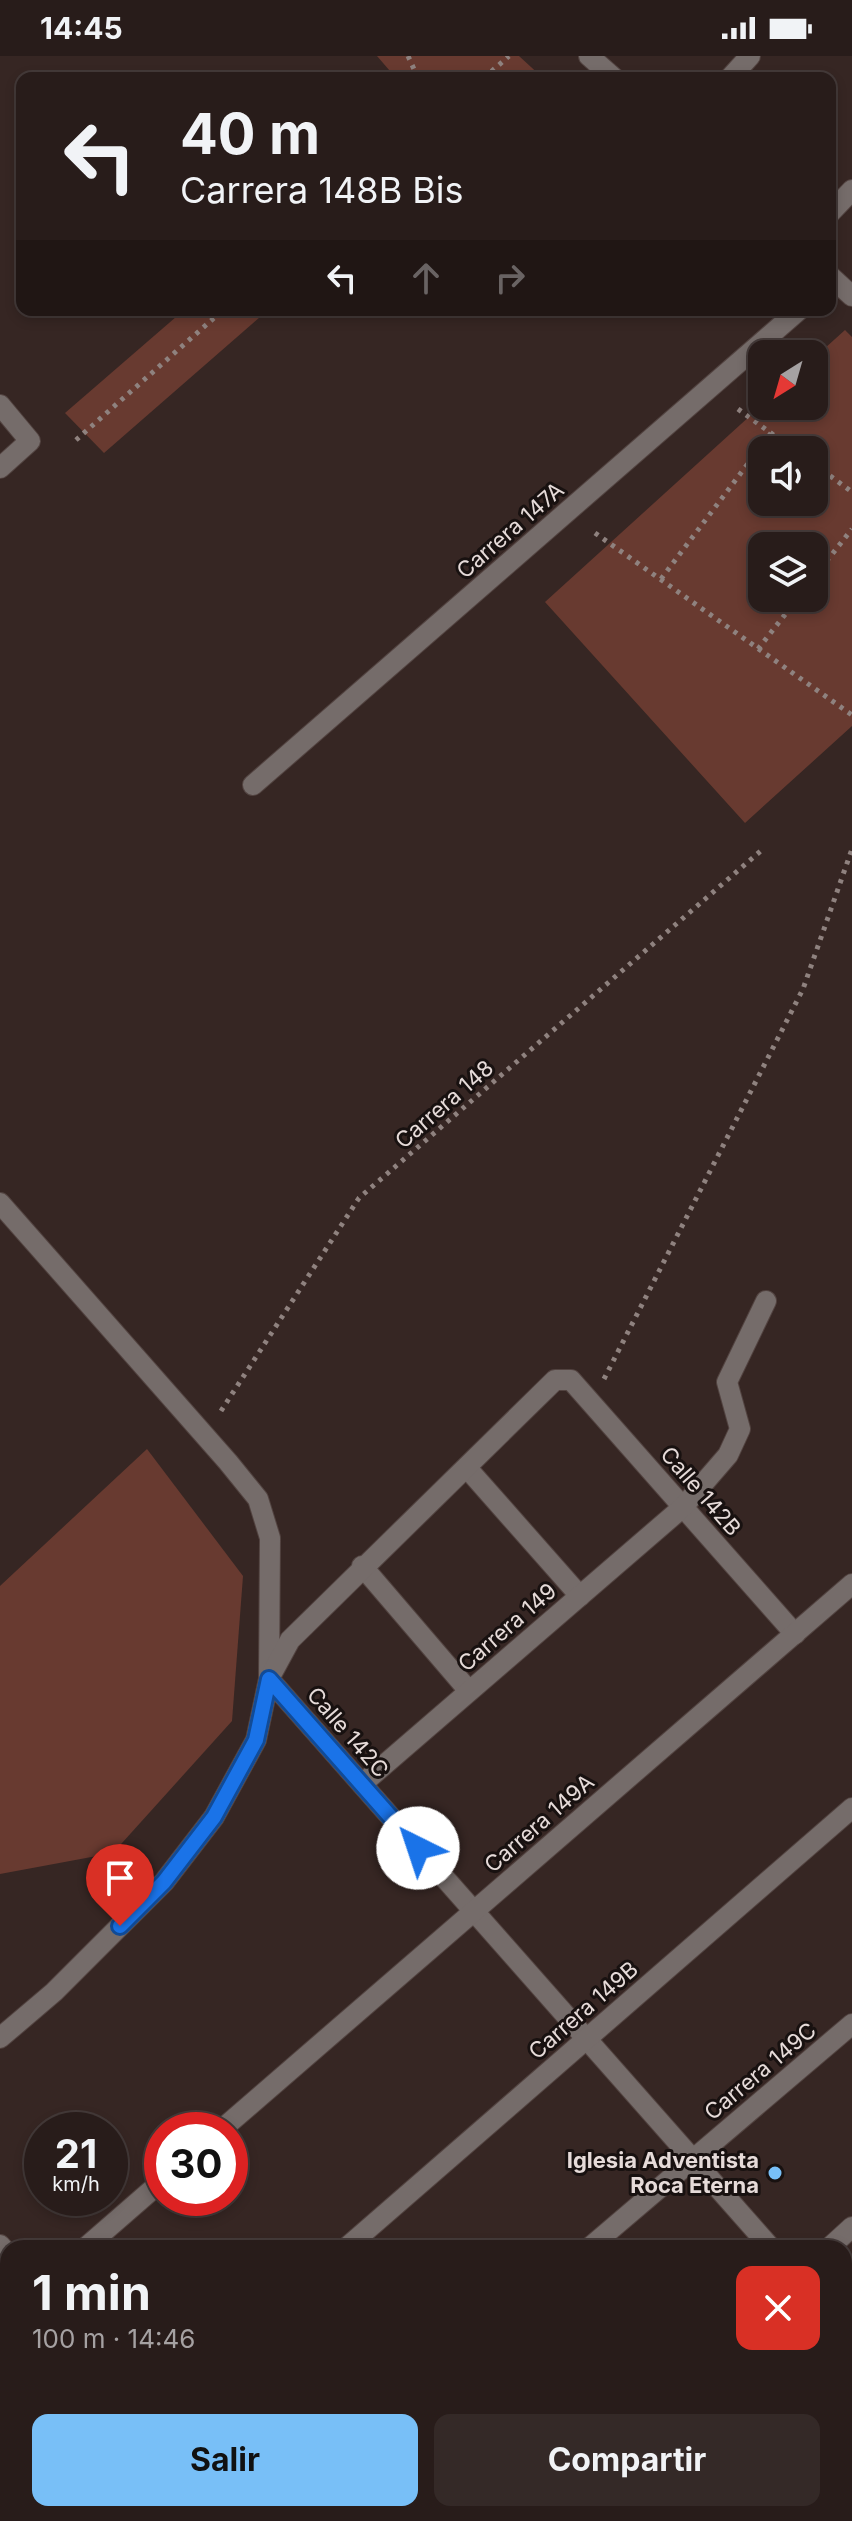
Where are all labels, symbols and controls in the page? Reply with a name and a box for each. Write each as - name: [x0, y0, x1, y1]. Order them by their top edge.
- text: 14:45: [40, 10, 123, 46]
- text: 40 m: [180, 100, 320, 168]
- icon: left: [48, 104, 152, 208]
- text: Carrera 148B Bis: [180, 168, 464, 212]
- icon: left: [320, 256, 364, 300]
- icon: ahead: [404, 256, 448, 300]
- icon: right: [488, 256, 532, 300]
- north arrow: [748, 340, 828, 420]
- map controls: [748, 340, 828, 612]
- button: sound: [748, 436, 828, 516]
- street label: Carrera 147A: [451, 477, 569, 583]
- button: layers: [748, 532, 828, 612]
- street label: Carrera 148: [390, 1054, 498, 1154]
- street label: Calle 142B: [655, 1441, 747, 1541]
- street label: Carrera 149: [453, 1577, 561, 1677]
- street label: Calle 142C: [302, 1682, 394, 1782]
- street label: Carrera 149A: [479, 1768, 599, 1878]
- position arrow: [376, 1806, 460, 1890]
- pin: [86, 1844, 154, 1926]
- icon: arrive: [98, 1856, 142, 1900]
- street label: Carrera 149B: [523, 1956, 643, 2064]
- street label: Carrera 149C: [699, 2017, 821, 2125]
- speed limit sign: 30: [144, 2112, 248, 2216]
- text: 21: [55, 2129, 97, 2178]
- place label: Iglesia Adventista Roca Eterna: [567, 2147, 759, 2198]
- marker: Iglesia Adventista Roca Eterna: [766, 2164, 784, 2182]
- text: km/h: [52, 2172, 100, 2196]
- text: 1 min: [32, 2263, 151, 2322]
- button: close: [736, 2266, 820, 2350]
- text: 100 m · 14:46: [32, 2323, 195, 2354]
- button: Salir: [32, 2414, 418, 2506]
- button: Compartir: [434, 2414, 820, 2506]

